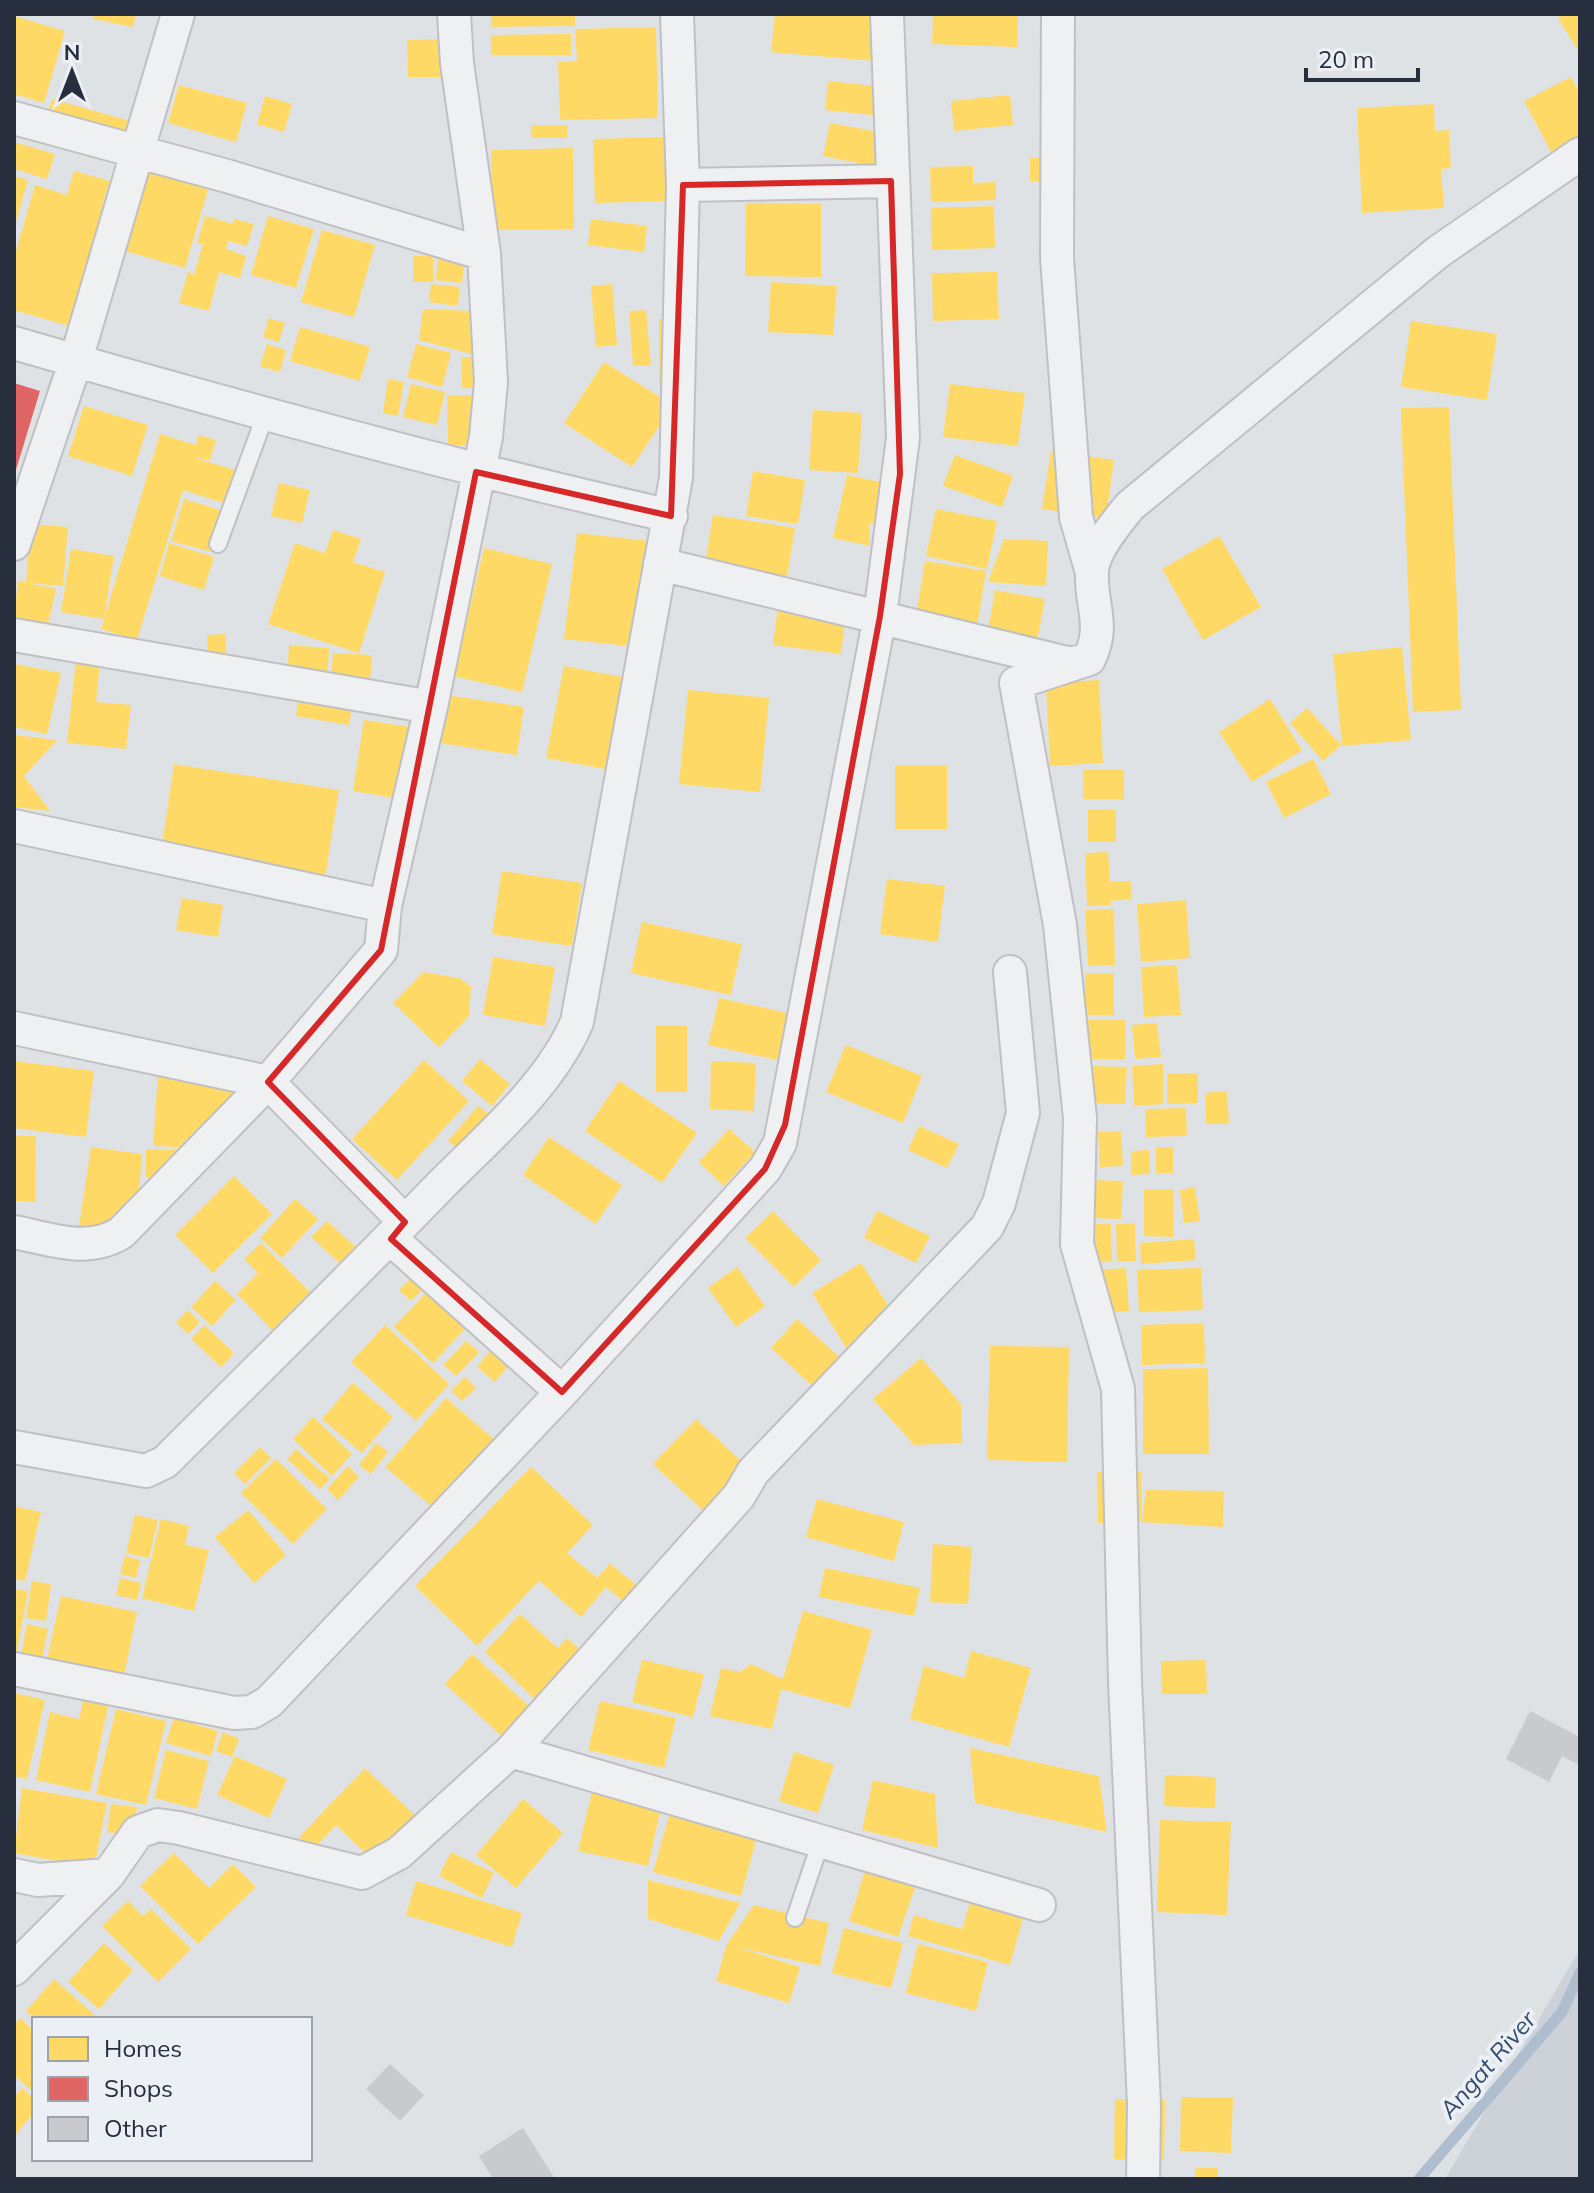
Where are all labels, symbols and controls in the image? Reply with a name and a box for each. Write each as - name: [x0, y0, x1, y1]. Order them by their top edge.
- north arrow: [32, 32, 112, 112]
- scale bar: [1306, 32, 1418, 82]
- text: N: [64, 38, 80, 66]
- text: 20 m: [1318, 44, 1374, 74]
- water label: Angat River: [1432, 2004, 1543, 2125]
- legend: [32, 2017, 312, 2161]
- text: Homes: [104, 2033, 182, 2063]
- text: Shops: [104, 2073, 173, 2103]
- text: Other: [104, 2113, 167, 2143]

